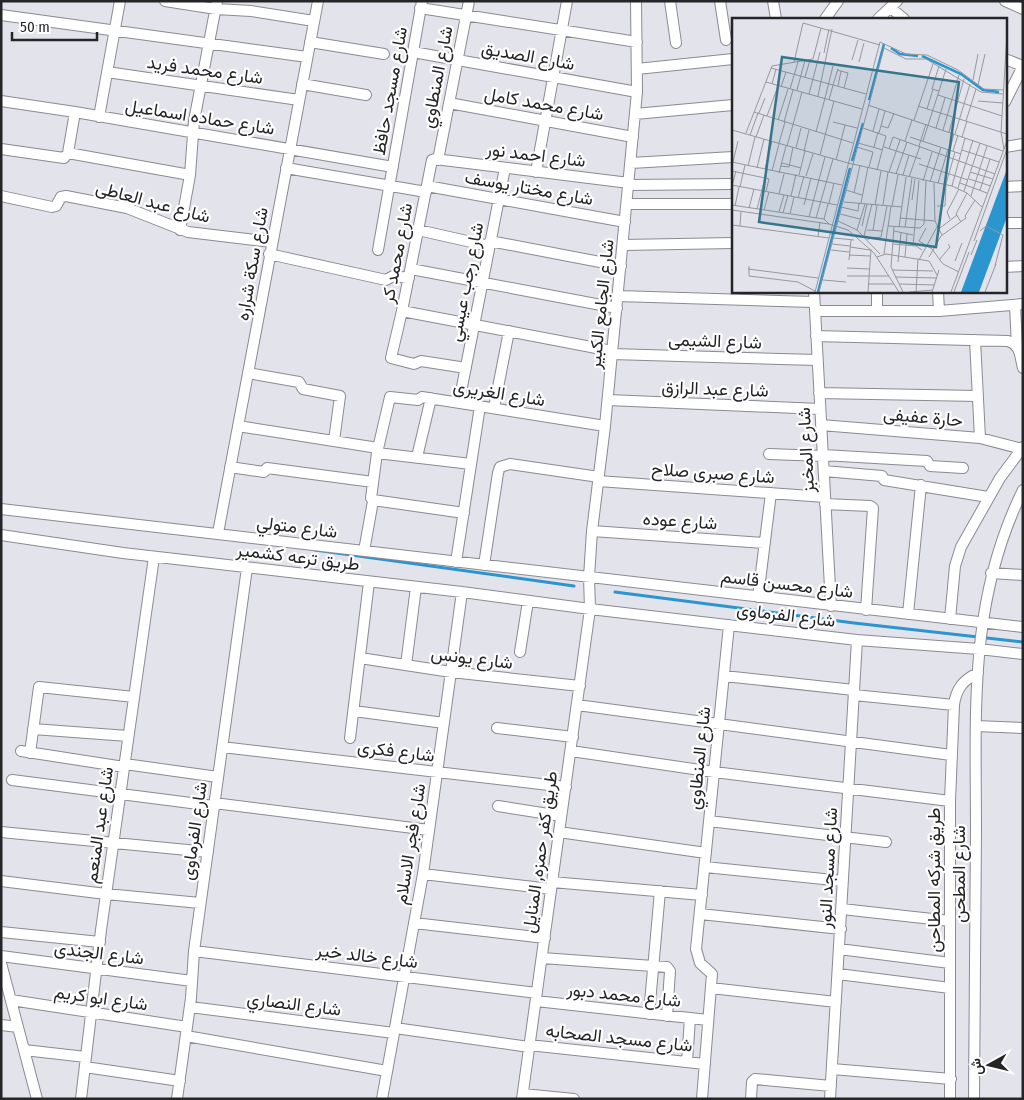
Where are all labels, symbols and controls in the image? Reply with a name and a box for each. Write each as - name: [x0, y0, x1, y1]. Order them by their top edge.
- scale bar: [12, 10, 98, 42]
- text: 50 m: [20, 18, 50, 36]
- inset map: [732, 18, 1006, 292]
- street label: شارع المنطاوي: [416, 24, 462, 131]
- street label: شارع مسجد حافظ: [368, 25, 413, 157]
- street label: شارع الصديق: [479, 37, 576, 76]
- street label: شارع محمد فريد: [146, 51, 264, 90]
- street label: شارع محمد كامل: [482, 83, 605, 126]
- street label: شارع حماده اسماعيل: [124, 94, 276, 141]
- street label: شارع احمد نور: [484, 138, 587, 173]
- street label: شارع مختار يوسف: [463, 166, 595, 211]
- street label: شارع عبد العاطى: [93, 176, 213, 229]
- street label: شارع محمد كر: [376, 201, 418, 306]
- street label: شارع سكة شراره: [231, 206, 274, 323]
- street label: شارع رجب عيسي: [444, 221, 492, 344]
- street label: شارع الجامع الكبير: [583, 238, 620, 371]
- street label: شارع الشيمى: [668, 328, 762, 355]
- street label: شارع الغريرى: [451, 375, 547, 412]
- street label: شارع عبد الرازق: [661, 376, 769, 403]
- street label: حارة عفيفى: [882, 403, 964, 431]
- street label: شارع المخبز: [793, 407, 820, 494]
- street label: شارع صبرى صلاح: [651, 458, 775, 489]
- street label: شارع عوده: [642, 507, 718, 536]
- street label: شارع متولي: [255, 511, 339, 547]
- street label: طريق ترعه كشمير: [234, 538, 361, 575]
- street label: شارع محسن قاسم: [719, 565, 854, 604]
- street label: شارع الفرماوى: [735, 598, 837, 633]
- street label: شارع يونس: [430, 642, 514, 675]
- street label: شارع المنطاوي: [683, 705, 719, 811]
- street label: شارع فكرى: [356, 735, 436, 768]
- street label: شارع عبد المنعم: [80, 765, 119, 885]
- street label: طريق كفر حمزه, المنايل: [518, 769, 562, 935]
- street label: شارع الفرماوى: [176, 780, 213, 882]
- street label: شارع فجر الاسلام: [390, 782, 431, 906]
- street label: شارع مسجد النور: [814, 807, 843, 930]
- street label: طريق شركه المطاحن: [923, 808, 945, 953]
- street label: شارع المطحن: [948, 825, 971, 923]
- street label: شارع الجندى: [53, 937, 145, 970]
- street label: شارع خالد خير: [314, 939, 419, 974]
- street label: شارع محمد دبور: [565, 978, 682, 1013]
- street label: شارع ابو كريم: [53, 981, 149, 1016]
- street label: شارع النصاري: [245, 987, 342, 1025]
- street label: شارع مسجد الصحابه: [544, 1019, 694, 1058]
- north arrow: [964, 1040, 1014, 1090]
- text: ش: [967, 1057, 986, 1076]

